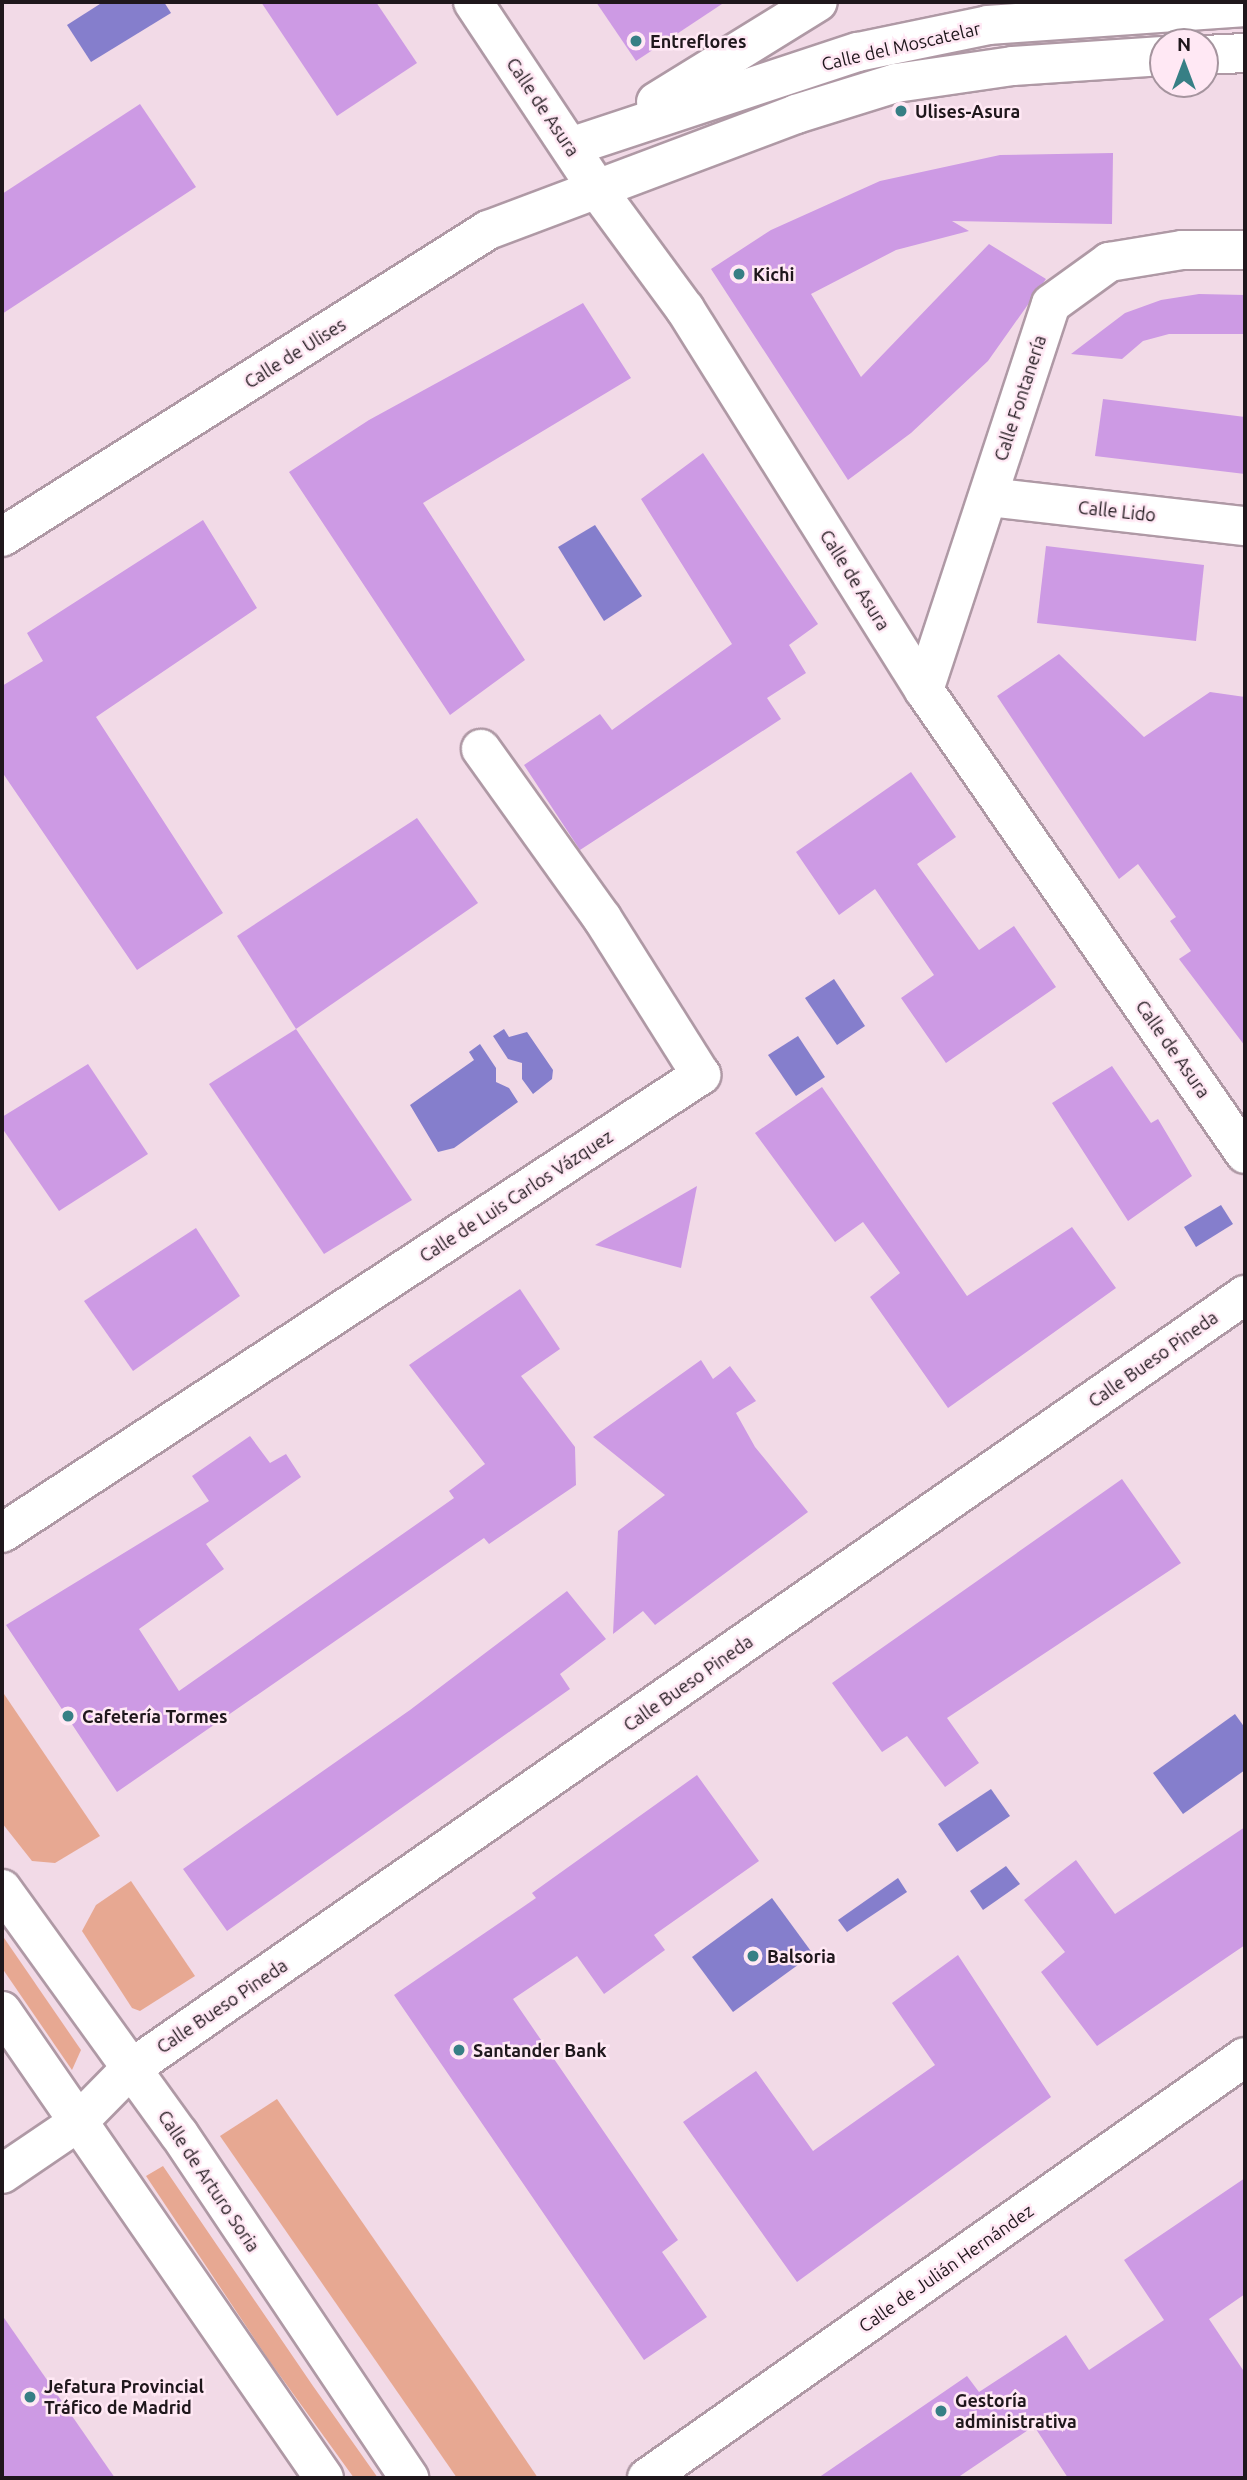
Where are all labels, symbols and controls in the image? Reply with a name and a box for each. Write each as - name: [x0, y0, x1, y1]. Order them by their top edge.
- street label: Calle del Moscatelar: [819, 17, 983, 75]
- north arrow: [1149, 28, 1219, 98]
- place label: Entreflores: [650, 30, 746, 52]
- marker: Entreflores: [628, 33, 644, 49]
- text: N: [1177, 33, 1191, 55]
- street label: Calle de Asura: [502, 54, 584, 160]
- place label: Ulises-Asura: [915, 100, 1020, 122]
- marker: Ulises-Asura: [893, 103, 909, 119]
- place label: Kichi: [753, 263, 795, 285]
- marker: Kichi: [731, 266, 747, 282]
- street label: Calle de Ulises: [240, 313, 350, 393]
- street label: Calle Fontanería: [989, 332, 1051, 464]
- street label: Calle Lido: [1077, 496, 1157, 526]
- street label: Calle de Asura: [816, 526, 894, 634]
- street label: Calle de Asura: [1131, 996, 1215, 1102]
- street label: Calle de Luis Carlos Vázquez: [415, 1125, 617, 1267]
- street label: Calle Bueso Pineda: [1084, 1306, 1222, 1412]
- street label: Calle Bueso Pineda: [619, 1630, 757, 1736]
- place label: Cafetería Tormes: [82, 1705, 228, 1727]
- marker: Cafetería Tormes: [60, 1708, 76, 1724]
- place label: Balsoria: [767, 1945, 836, 1967]
- marker: Balsoria: [745, 1948, 761, 1964]
- street label: Calle Bueso Pineda: [153, 1954, 291, 2058]
- place label: Santander Bank: [473, 2039, 607, 2061]
- marker: Santander Bank: [451, 2042, 467, 2058]
- street label: Calle de Arturo Soria: [154, 2106, 264, 2256]
- street label: Calle de Julián Hernández: [855, 2199, 1037, 2337]
- place label: Jefatura Provincial Tráfico de Madrid: [44, 2376, 204, 2418]
- marker: Jefatura Provincial Tráfico de Madrid: [22, 2389, 38, 2405]
- place label: Gestoría administrativa: [955, 2390, 1077, 2432]
- marker: Gestoría administrativa: [933, 2403, 949, 2419]

